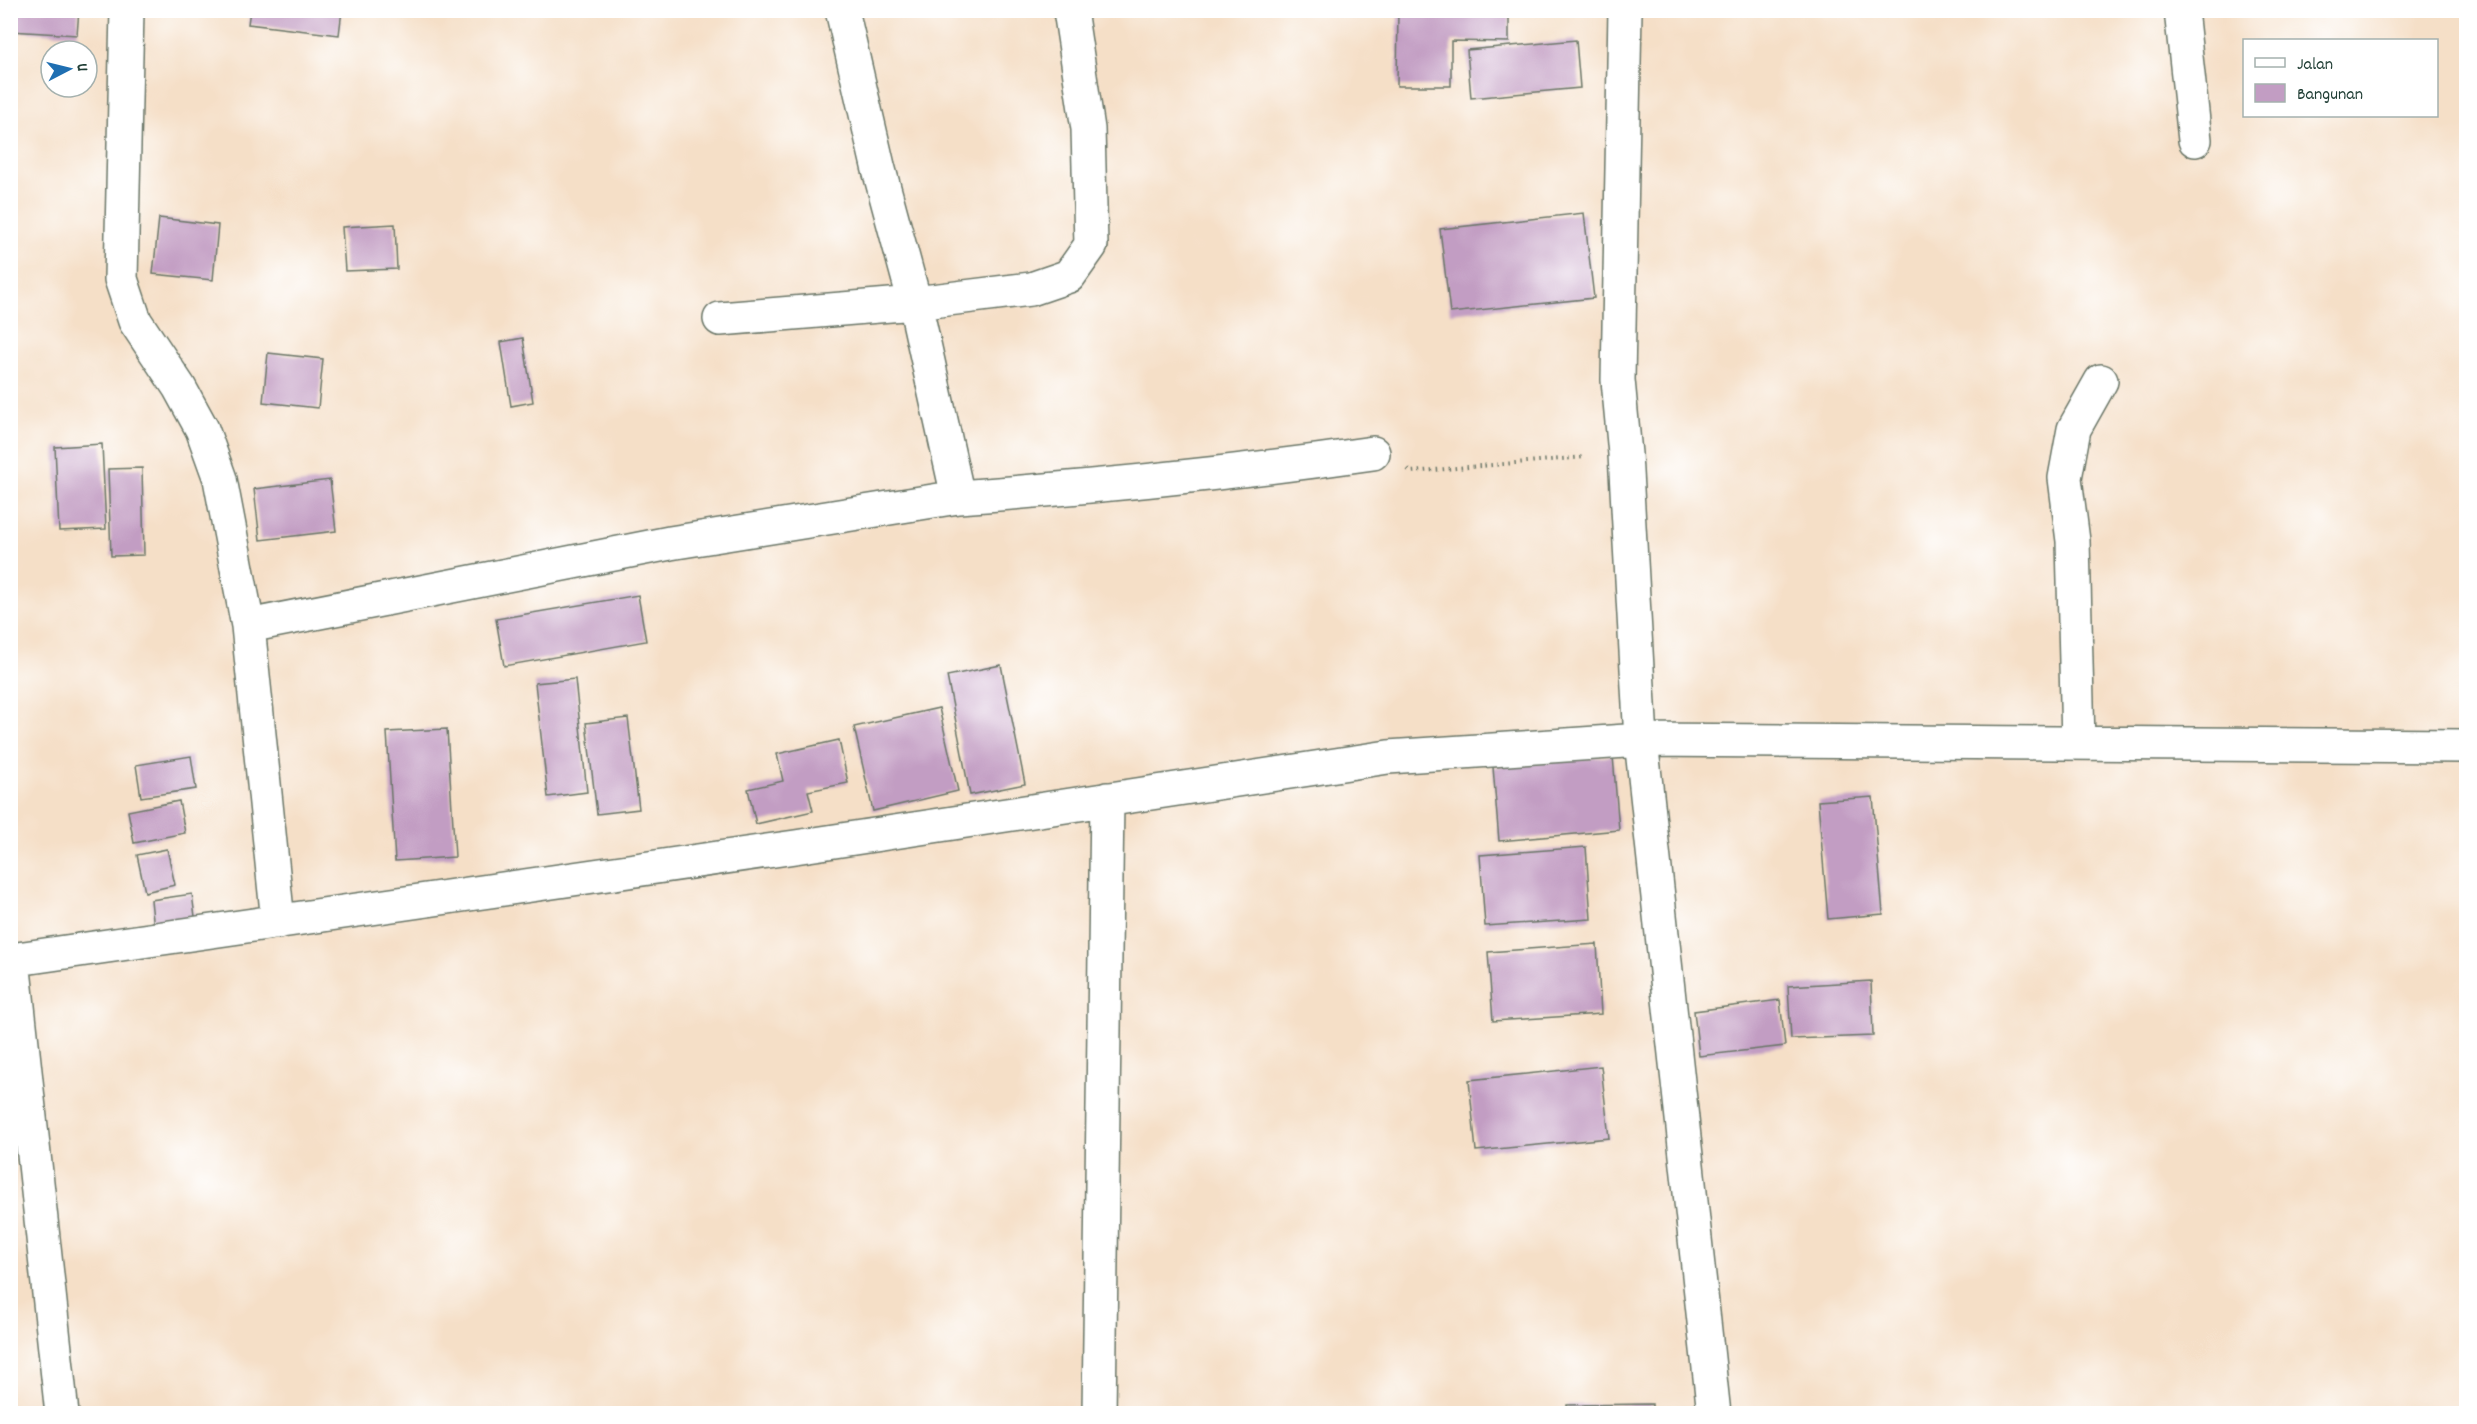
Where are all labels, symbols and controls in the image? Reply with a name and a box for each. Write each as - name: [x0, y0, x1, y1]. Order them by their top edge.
- north arrow: [39, 39, 99, 99]
- legend: [2243, 39, 2438, 117]
- text: Jalan: [2297, 53, 2333, 78]
- text: U: [70, 62, 93, 73]
- text: Bangunan: [2297, 83, 2363, 108]

